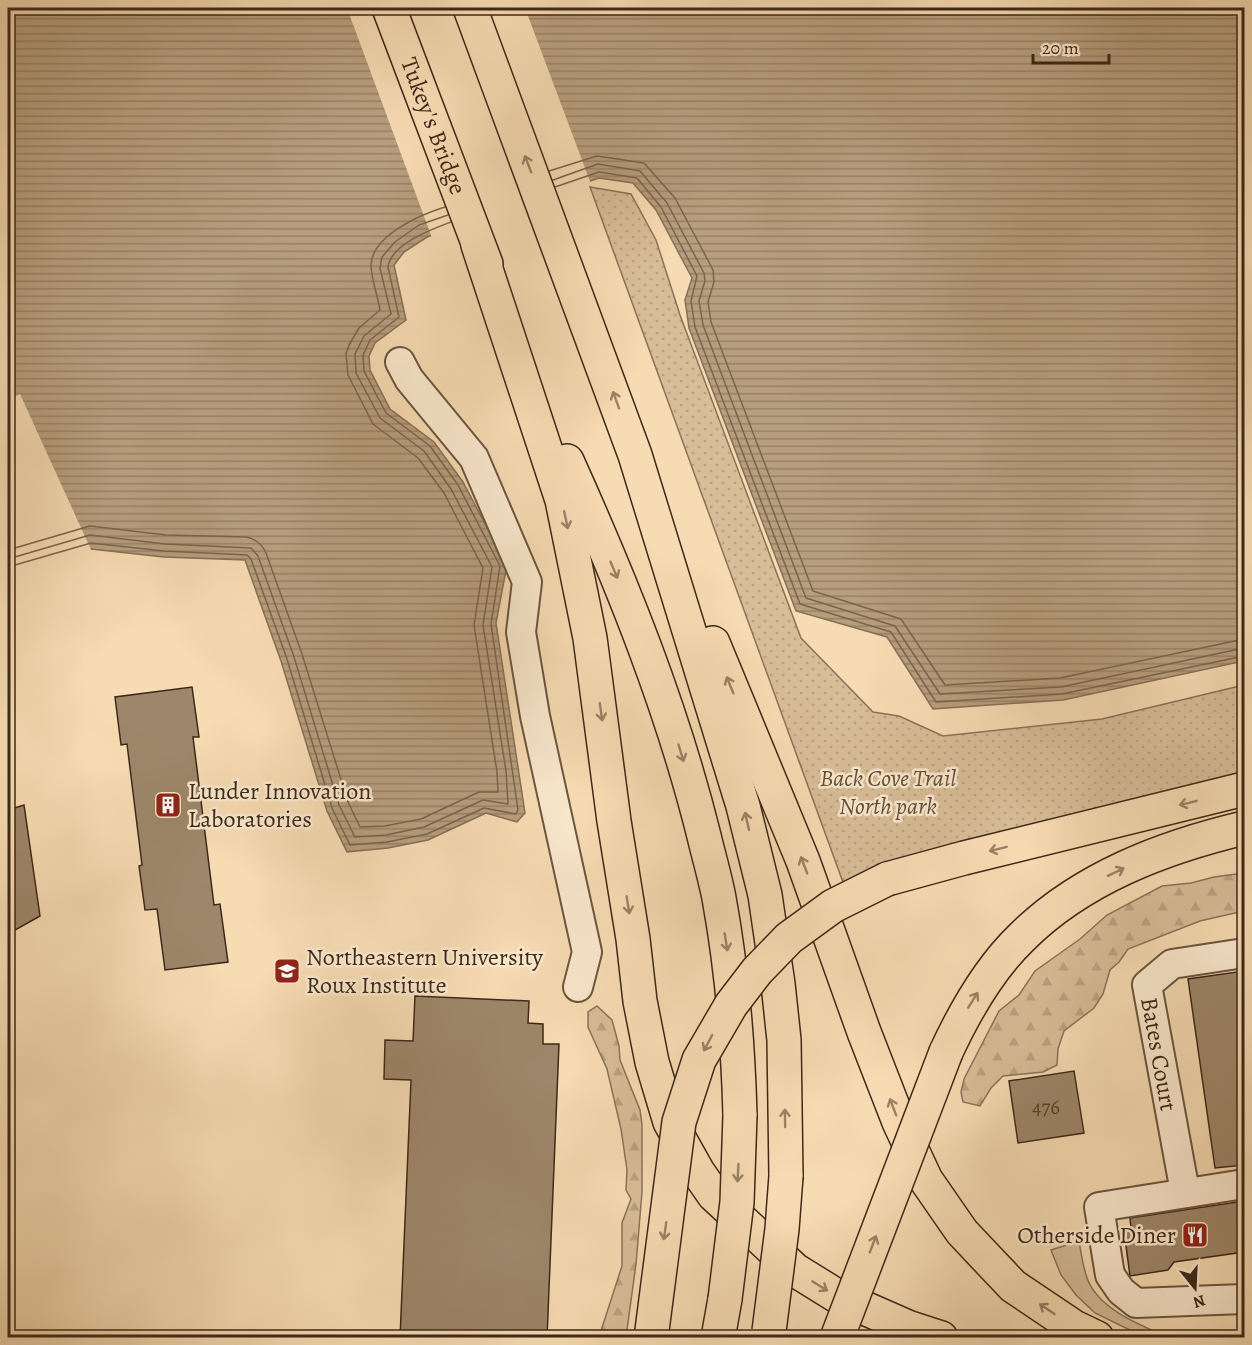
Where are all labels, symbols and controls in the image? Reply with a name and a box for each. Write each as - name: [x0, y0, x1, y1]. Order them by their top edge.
- scale bar: [1033, 27, 1110, 65]
- text: 20 m: [1042, 36, 1079, 60]
- street label: Tukey's Bridge: [393, 53, 474, 199]
- one-way arrow: [522, 155, 533, 174]
- one-way arrow: [609, 391, 620, 410]
- one-way arrow: [561, 510, 572, 530]
- one-way arrow: [609, 560, 620, 578]
- one-way arrow: [724, 676, 735, 694]
- one-way arrow: [595, 702, 606, 722]
- one-way arrow: [676, 743, 687, 762]
- park label: Back Cove Trail North park: [820, 762, 956, 822]
- place label: Lunder Innovation Laboratories: [188, 775, 371, 835]
- building icon: Lunder Innovation Laboratories: [153, 790, 183, 820]
- one-way arrow: [1178, 798, 1197, 810]
- one-way arrow: [741, 812, 752, 831]
- one-way arrow: [989, 844, 1008, 856]
- one-way arrow: [798, 856, 809, 875]
- one-way arrow: [1107, 866, 1125, 878]
- one-way arrow: [623, 895, 634, 915]
- one-way arrow: [720, 932, 731, 952]
- place label: Northeastern University Roux Institute: [306, 941, 543, 1001]
- school or university icon: Northeastern University Roux Institute: [272, 956, 302, 986]
- one-way arrow: [967, 992, 979, 1009]
- street label: Bates Court: [1133, 995, 1185, 1114]
- one-way arrow: [702, 1034, 714, 1052]
- house number: 476: [1032, 1093, 1060, 1121]
- one-way arrow: [887, 1098, 898, 1117]
- one-way arrow: [779, 1108, 791, 1128]
- one-way arrow: [733, 1163, 744, 1183]
- place label: Otherside Diner: [1017, 1219, 1176, 1251]
- restaurant icon: Otherside Diner: [1180, 1220, 1210, 1250]
- one-way arrow: [659, 1221, 670, 1241]
- one-way arrow: [868, 1235, 879, 1253]
- north arrow: [1165, 1258, 1225, 1318]
- one-way arrow: [811, 1280, 828, 1292]
- text: N: [1190, 1289, 1208, 1314]
- one-way arrow: [1038, 1302, 1055, 1315]

